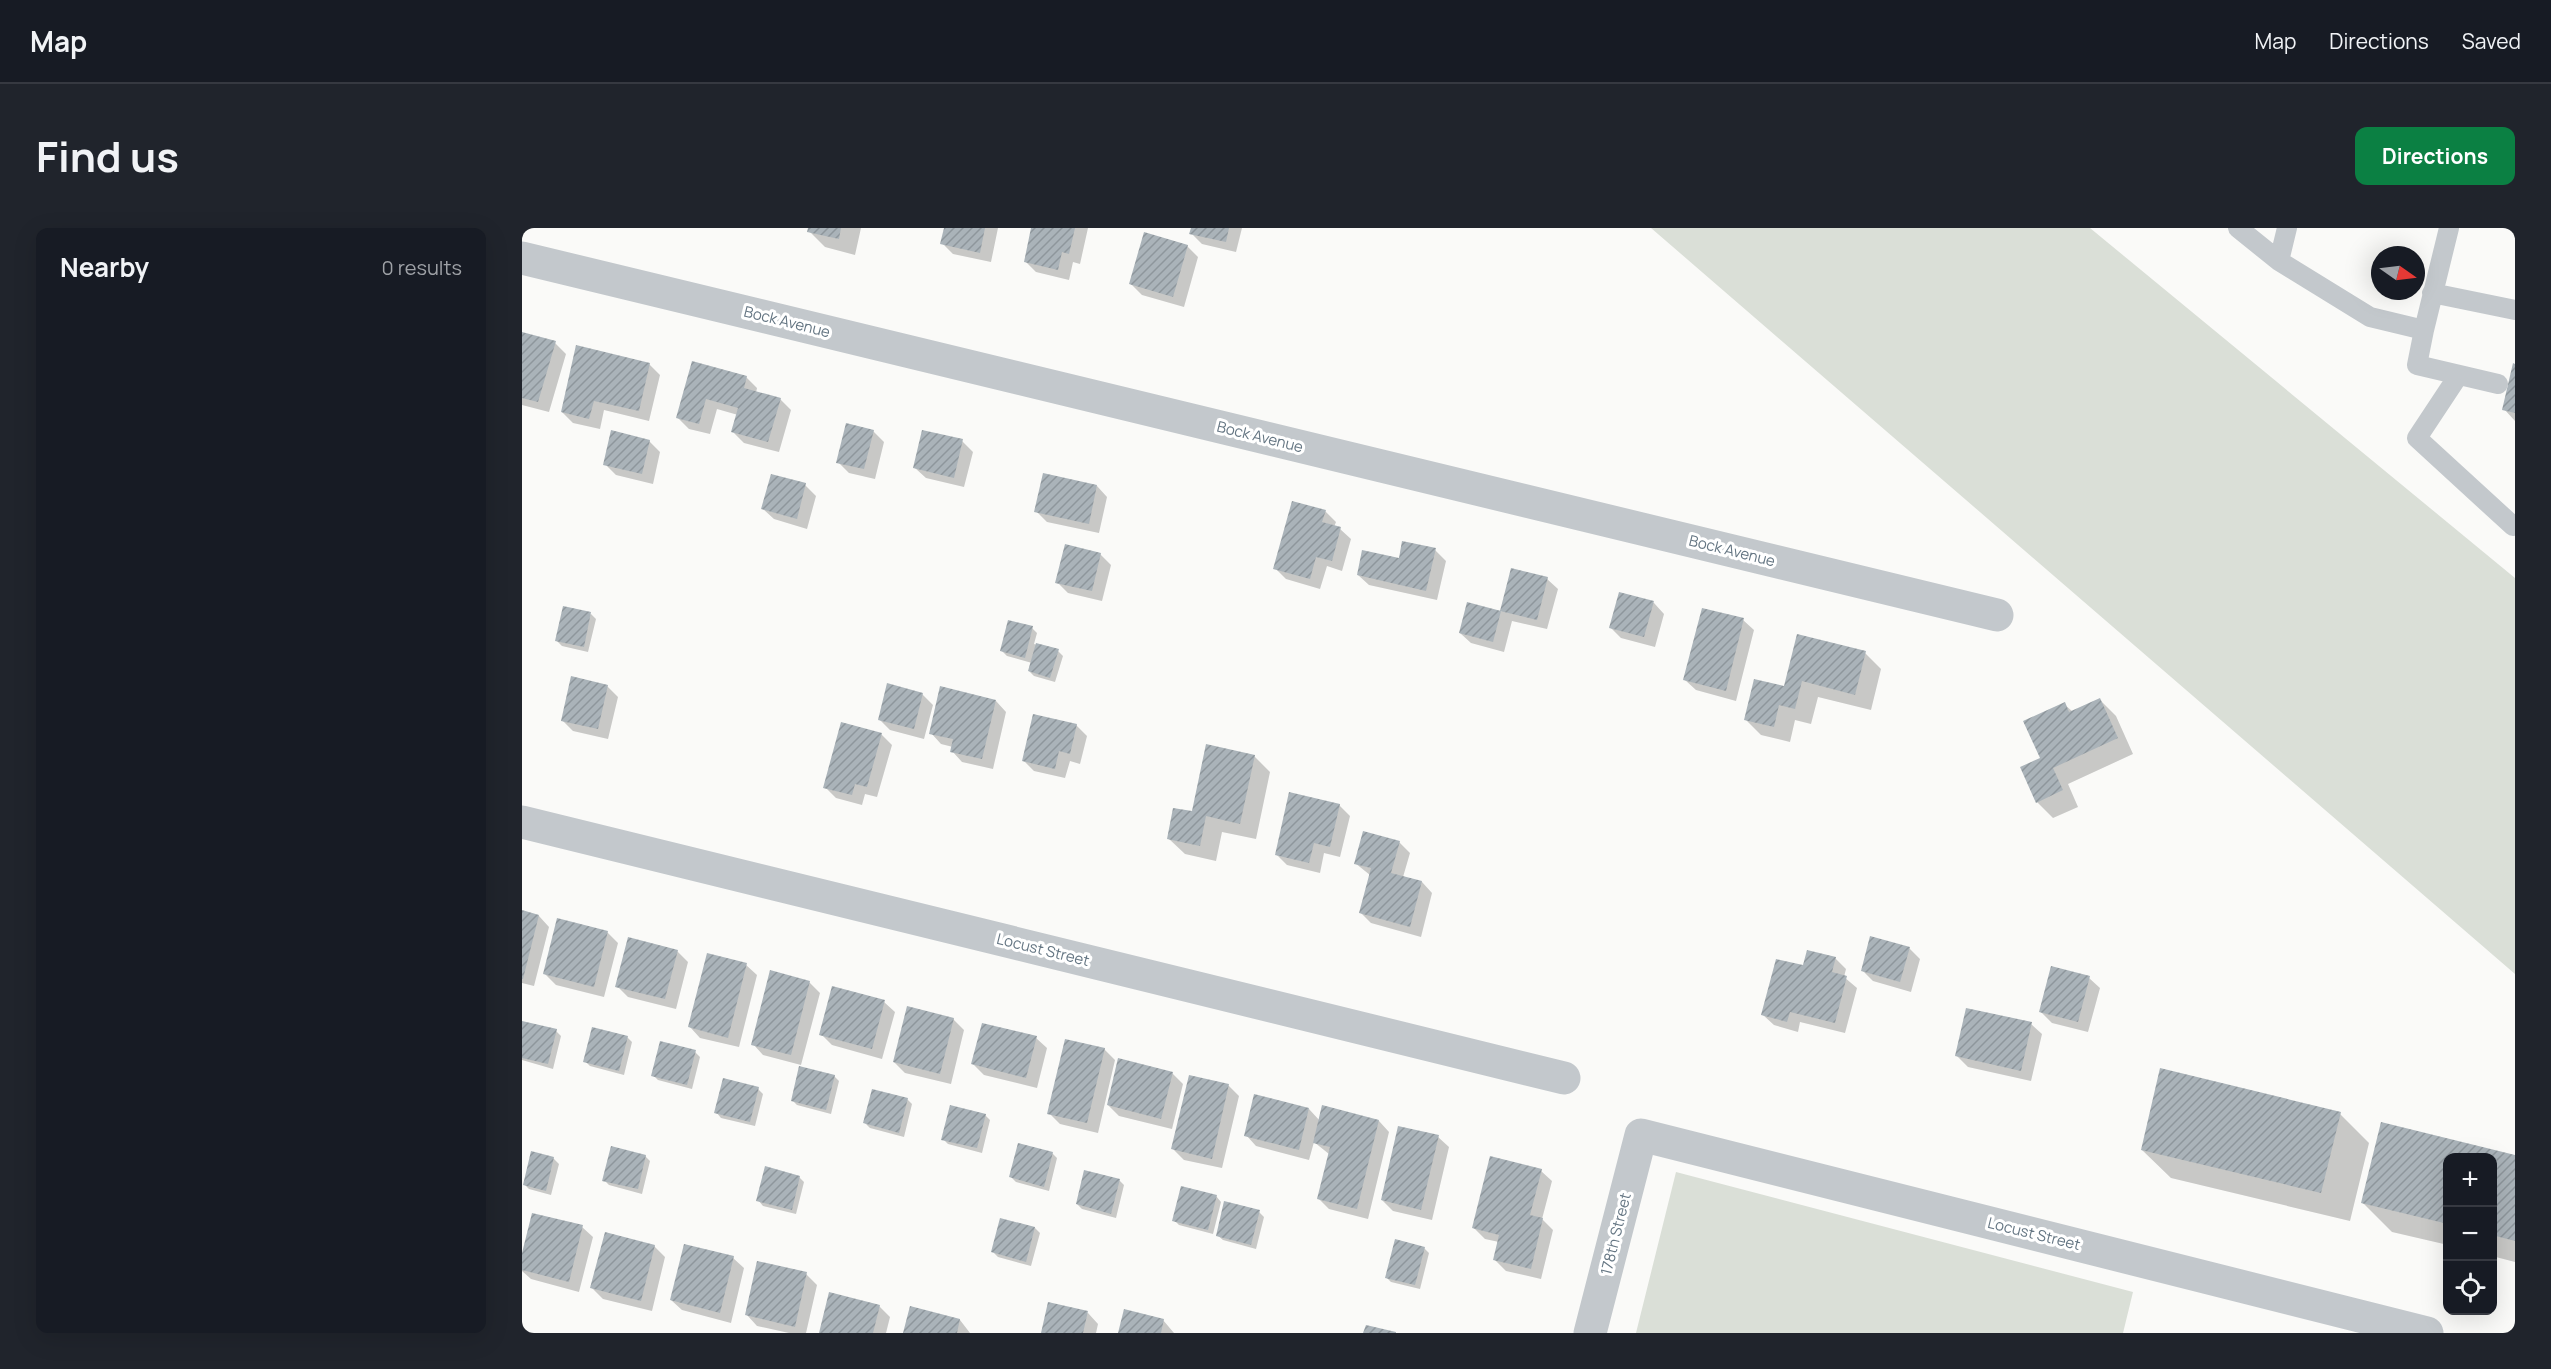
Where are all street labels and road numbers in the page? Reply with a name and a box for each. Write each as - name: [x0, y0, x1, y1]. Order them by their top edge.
- street label: Bock Avenue: [742, 301, 833, 342]
- street label: Bock Avenue: [1215, 416, 1306, 457]
- street label: Bock Avenue: [1687, 530, 1778, 571]
- street label: Locust Street: [995, 928, 1092, 971]
- street label: 178th Street: [1595, 1191, 1636, 1277]
- street label: Locust Street: [1986, 1212, 2083, 1255]

